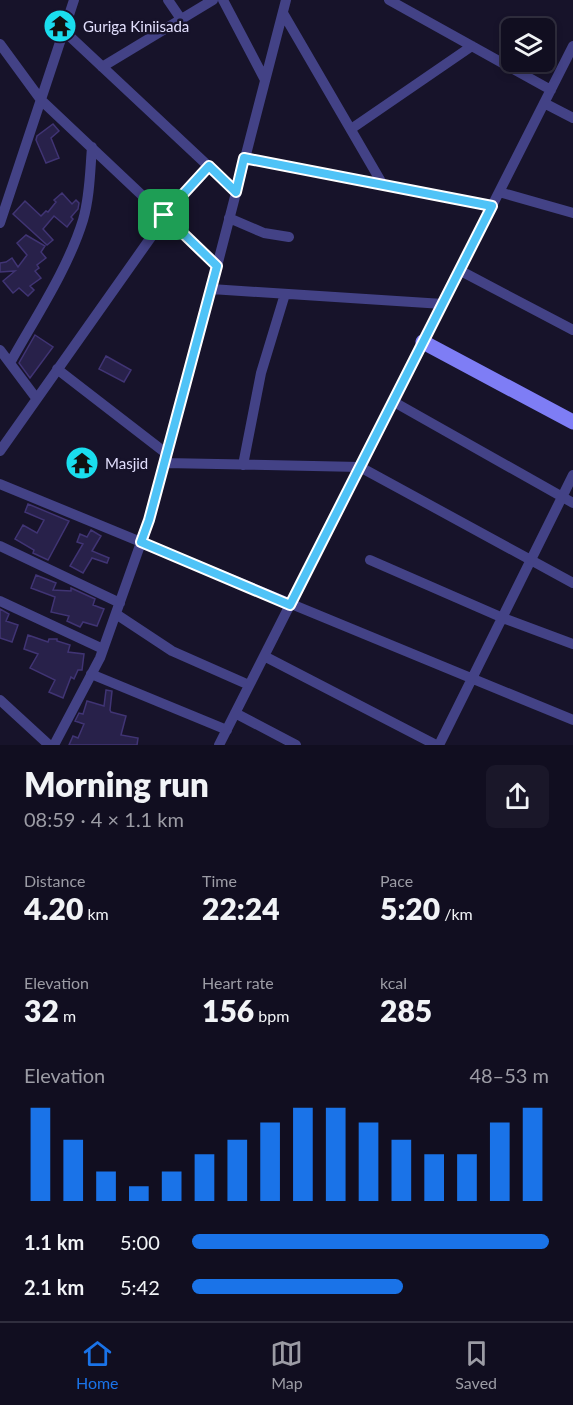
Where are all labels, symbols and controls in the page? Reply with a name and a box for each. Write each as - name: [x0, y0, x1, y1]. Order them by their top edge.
- temple icon: Guriga Kiniisada: [42, 8, 78, 44]
- place label: Guriga Kiniisada: [83, 17, 189, 35]
- map controls: [501, 18, 555, 72]
- button: layers: [501, 18, 555, 72]
- pin: [138, 189, 189, 240]
- icon: arrive: [147, 198, 180, 231]
- temple icon: Masjid: [64, 445, 100, 481]
- place label: Masjid: [105, 454, 148, 472]
- text: Morning run: [24, 764, 209, 804]
- button: share: [486, 765, 549, 828]
- text: 08:59 · 4 × 1.1 km: [24, 807, 184, 831]
- text: Distance: [24, 871, 85, 890]
- text: Time: [202, 871, 237, 890]
- text: Pace: [380, 871, 413, 890]
- text: 4.20: [24, 890, 83, 926]
- text: 22:24: [202, 890, 280, 926]
- text: 5:20: [380, 890, 440, 926]
- text: km: [83, 904, 109, 923]
- text: /km: [440, 904, 473, 923]
- text: Elevation: [24, 973, 89, 992]
- text: Heart rate: [202, 973, 274, 992]
- text: kcal: [380, 973, 407, 992]
- text: 32: [24, 992, 59, 1028]
- text: 156: [202, 992, 254, 1028]
- text: 285: [380, 992, 432, 1028]
- text: m: [59, 1006, 76, 1025]
- text: bpm: [254, 1006, 289, 1025]
- text: Elevation: [24, 1063, 105, 1087]
- text: 48–53 m: [469, 1063, 549, 1087]
- text: 1.1 km: [24, 1230, 84, 1254]
- text: 5:00: [120, 1230, 160, 1254]
- text: 2.1 km: [24, 1275, 84, 1299]
- text: 5:42: [120, 1275, 160, 1299]
- tab: Home: [76, 1337, 119, 1392]
- tab: Map: [270, 1337, 303, 1392]
- tab: Saved: [455, 1337, 497, 1392]

